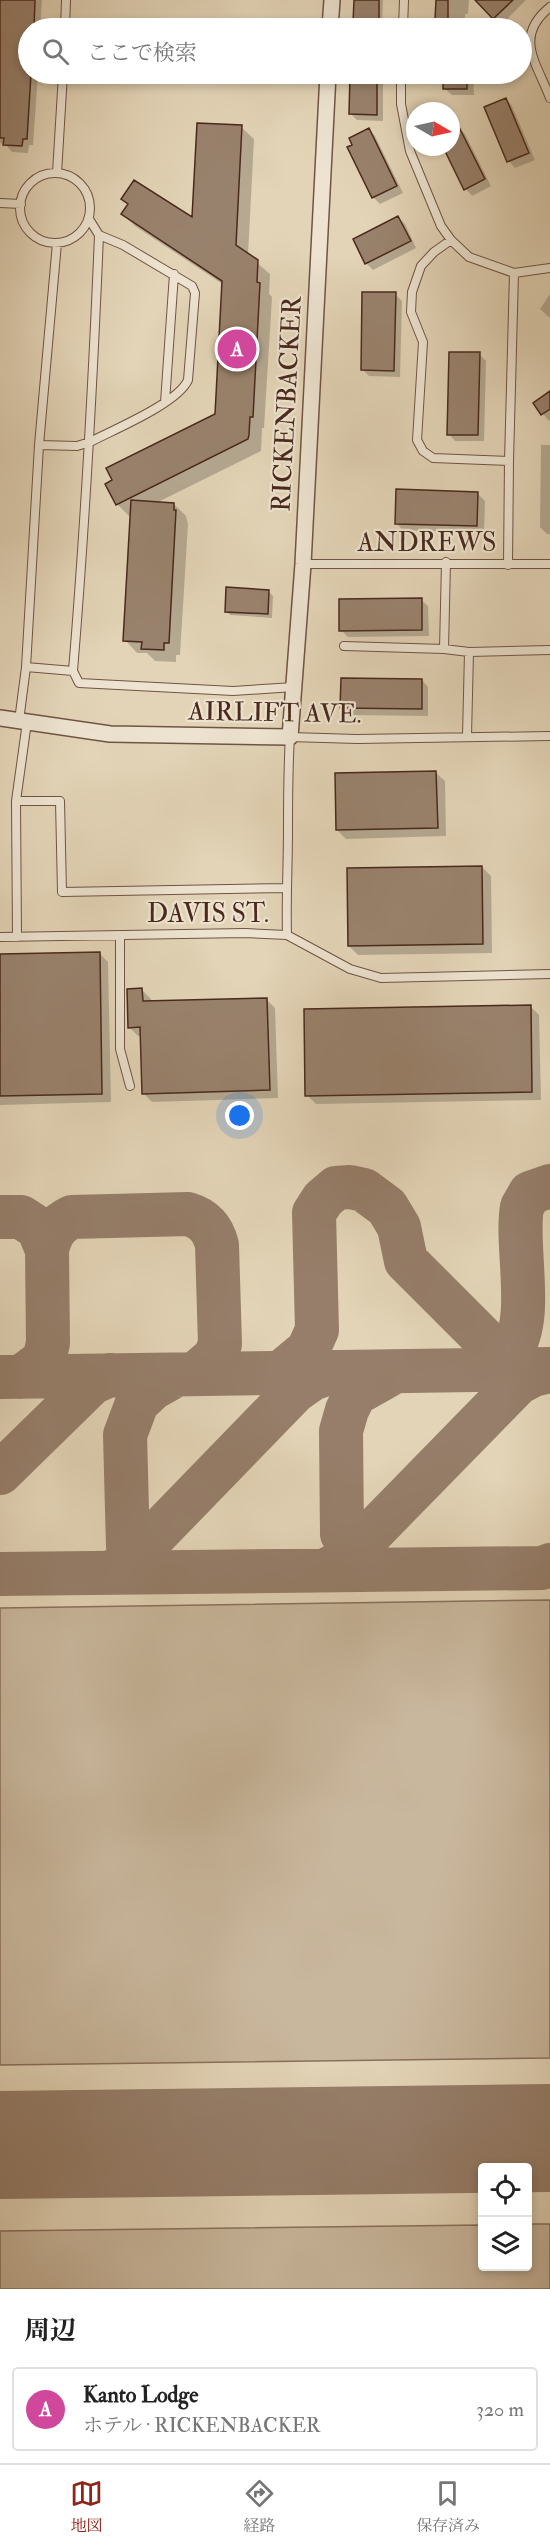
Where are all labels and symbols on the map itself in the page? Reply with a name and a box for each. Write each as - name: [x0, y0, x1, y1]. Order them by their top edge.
- north arrow: [406, 102, 460, 156]
- street label: RICKENBACKER: [265, 294, 309, 513]
- pin: A: [218, 326, 256, 372]
- street label: ANDREWS: [357, 527, 496, 559]
- street label: AIRLIFT AVE.: [187, 695, 362, 731]
- street label: DAVIS ST.: [147, 898, 269, 930]
- your location: [225, 1101, 254, 1130]

